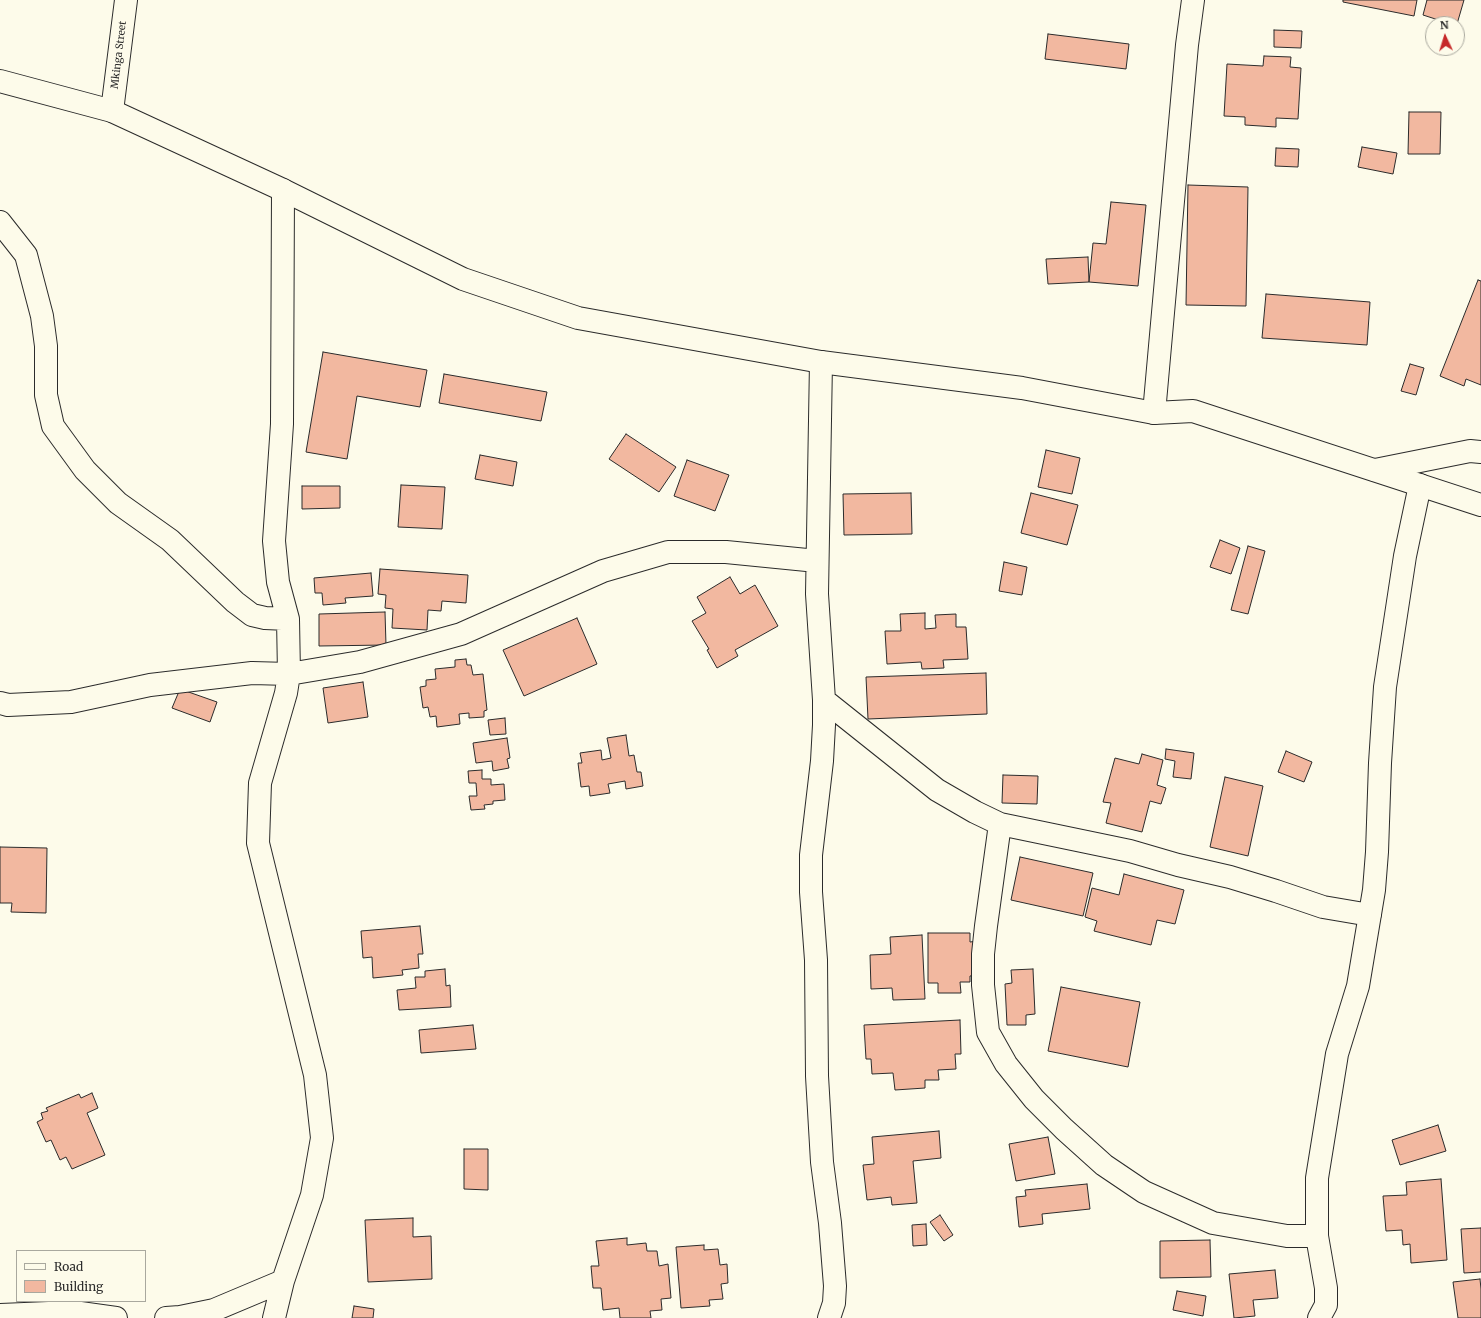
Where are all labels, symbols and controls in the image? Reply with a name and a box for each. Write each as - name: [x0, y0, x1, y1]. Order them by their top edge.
- north arrow: [1425, 16, 1465, 56]
- text: N: [1439, 18, 1449, 32]
- street label: Mkinga Street: [109, 20, 129, 90]
- legend: [16, 1250, 146, 1302]
- text: Road: [54, 1259, 83, 1274]
- text: Building: [54, 1279, 103, 1294]

